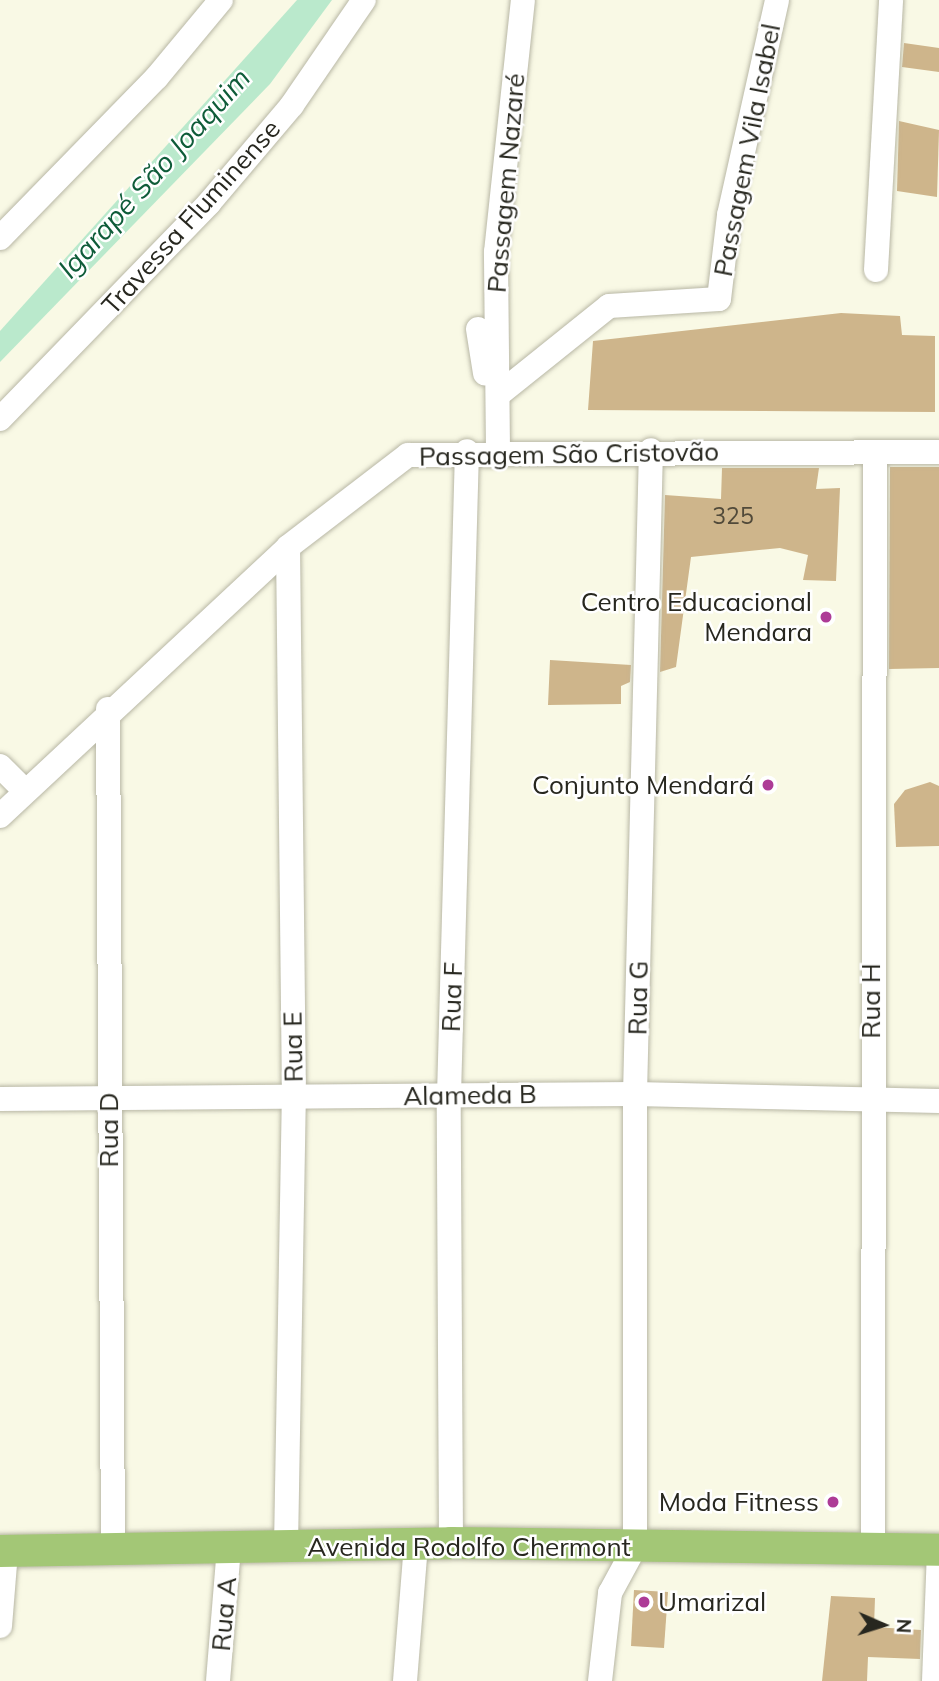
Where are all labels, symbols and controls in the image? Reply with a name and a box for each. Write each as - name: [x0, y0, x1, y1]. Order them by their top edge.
- street label: Passagem Vila Isabel: [707, 21, 787, 279]
- water label: Igarapé São Joaquim: [51, 61, 257, 285]
- street label: Passagem Nazaré: [481, 72, 531, 294]
- street label: Travessa Fluminense: [95, 113, 287, 321]
- street label: Passagem São Cristovão: [419, 436, 719, 472]
- house number: 325: [712, 502, 754, 530]
- place label: Centro Educacional Mendara: [581, 586, 812, 648]
- marker: Centro Educacional Mendara: [818, 609, 834, 625]
- place label: Conjunto Mendará: [532, 769, 754, 801]
- marker: Conjunto Mendará: [760, 777, 776, 793]
- street label: Rua F: [435, 961, 469, 1033]
- street label: Rua G: [622, 961, 654, 1035]
- street label: Rua H: [855, 963, 887, 1039]
- street label: Rua E: [277, 1011, 309, 1083]
- street label: Alameda B: [403, 1078, 537, 1112]
- street label: Rua D: [93, 1093, 125, 1167]
- place label: Moda Fitness: [659, 1486, 819, 1518]
- marker: Moda Fitness: [825, 1494, 841, 1510]
- street label: Avenida Rodolfo Chermont: [307, 1531, 631, 1563]
- street label: Rua A: [205, 1576, 243, 1652]
- place label: Umarizal: [658, 1586, 766, 1618]
- north arrow: [848, 1590, 918, 1660]
- marker: Umarizal: [636, 1594, 652, 1610]
- text: N: [892, 1618, 916, 1634]

